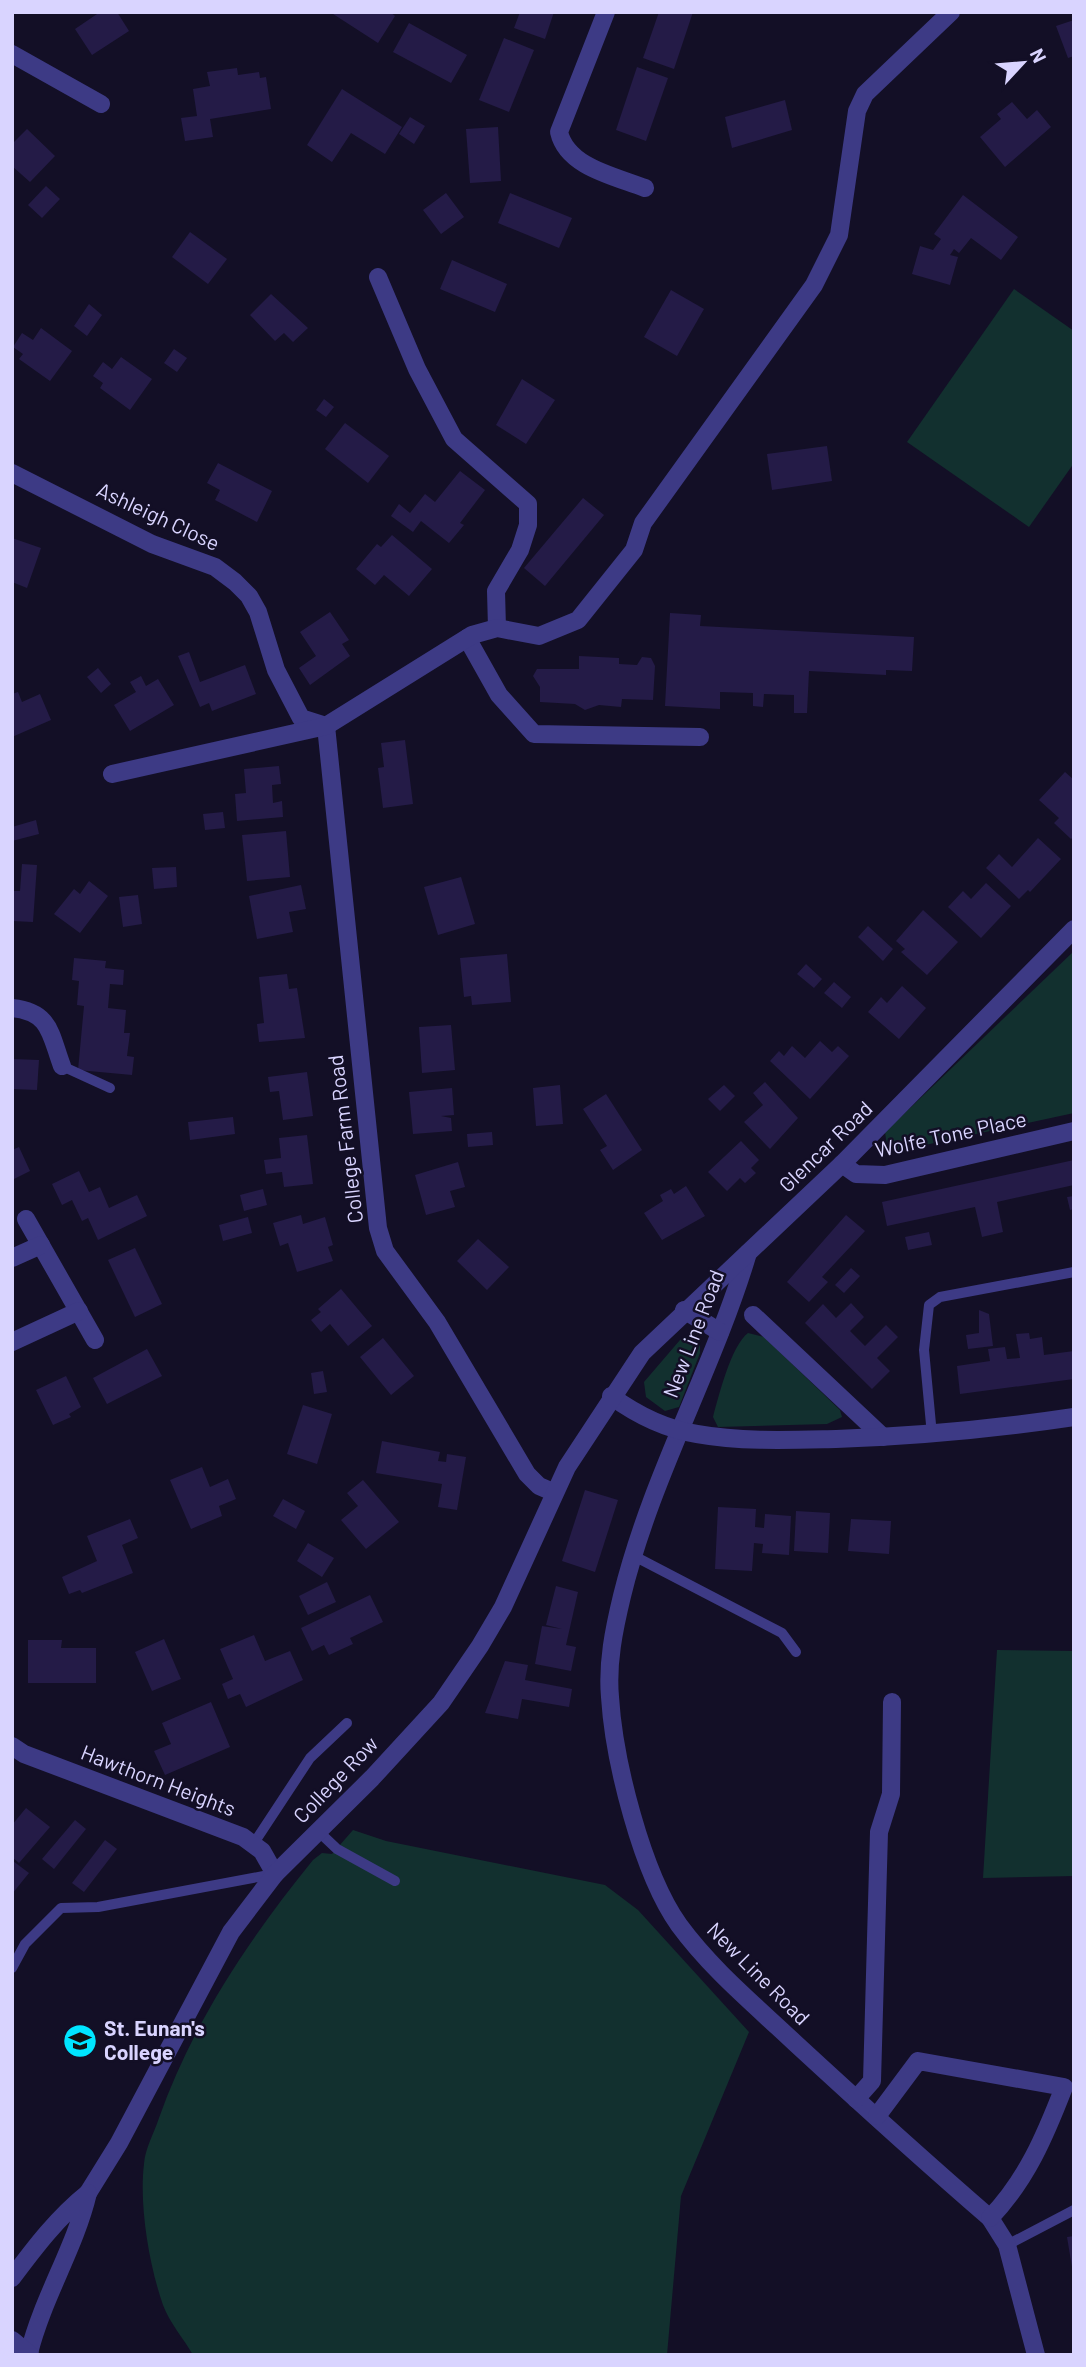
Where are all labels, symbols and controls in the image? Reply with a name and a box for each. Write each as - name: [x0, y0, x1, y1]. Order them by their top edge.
- north arrow: [988, 28, 1058, 98]
- text: N: [1026, 45, 1052, 66]
- street label: Ashleigh Close: [93, 476, 224, 555]
- street label: College Farm Road: [322, 1054, 367, 1225]
- street label: Glencar Road: [773, 1095, 877, 1197]
- street label: Wolfe Tone Place: [873, 1105, 1029, 1162]
- street label: New Line Road: [657, 1266, 728, 1401]
- street label: College Row: [288, 1730, 382, 1827]
- street label: Hawthorn Heights: [78, 1739, 239, 1821]
- street label: New Line Road: [703, 1916, 816, 2029]
- place label: St. Eunan's College: [104, 2015, 205, 2064]
- school or university icon: St. Eunan's College: [61, 2022, 99, 2060]

